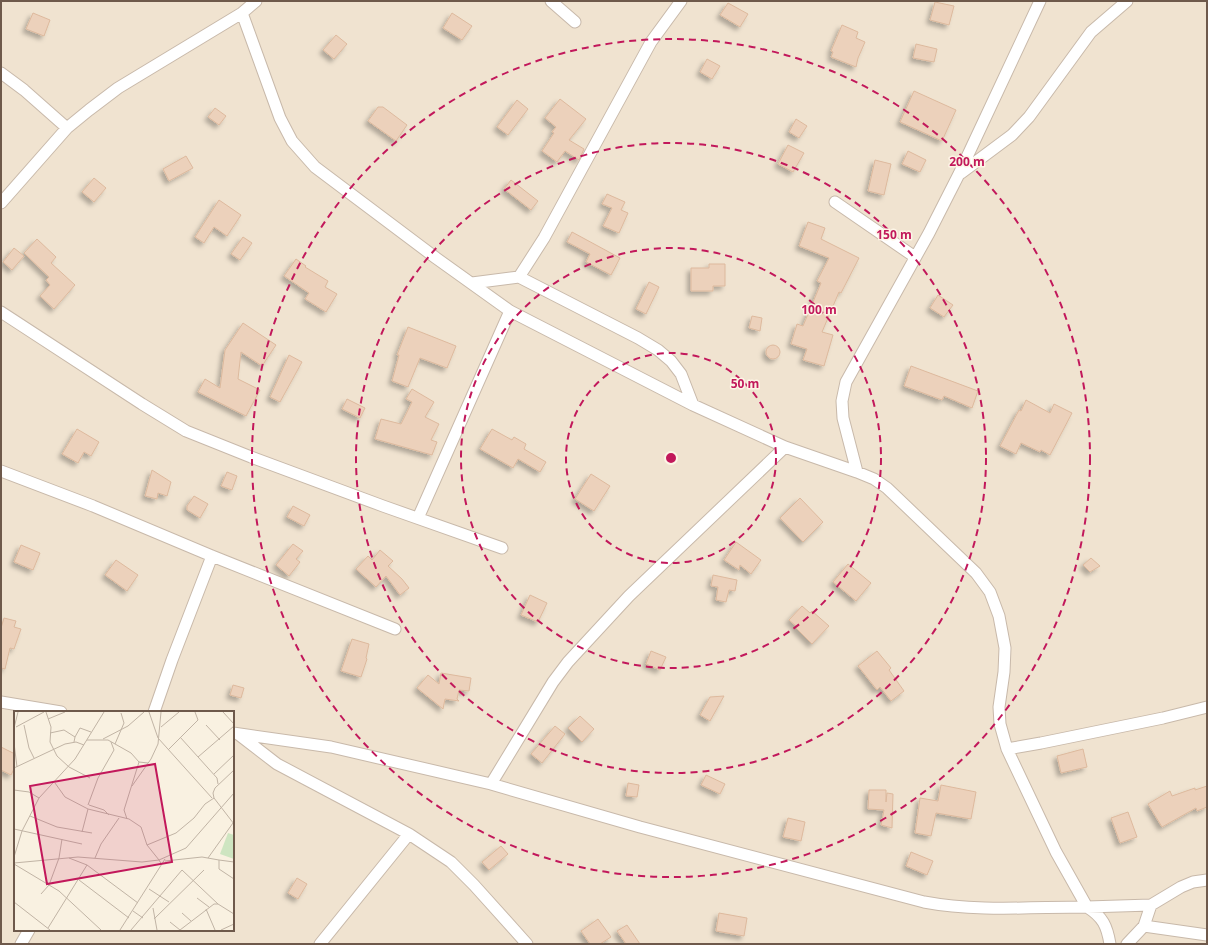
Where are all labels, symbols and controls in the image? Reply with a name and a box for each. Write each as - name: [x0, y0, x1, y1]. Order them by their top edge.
- text: 200 m: [949, 153, 985, 170]
- text: 150 m: [876, 226, 912, 243]
- text: 100 m: [801, 301, 837, 318]
- text: 50 m: [731, 375, 759, 392]
- centre of rings: [664, 451, 678, 465]
- inset map: [14, 711, 234, 931]

